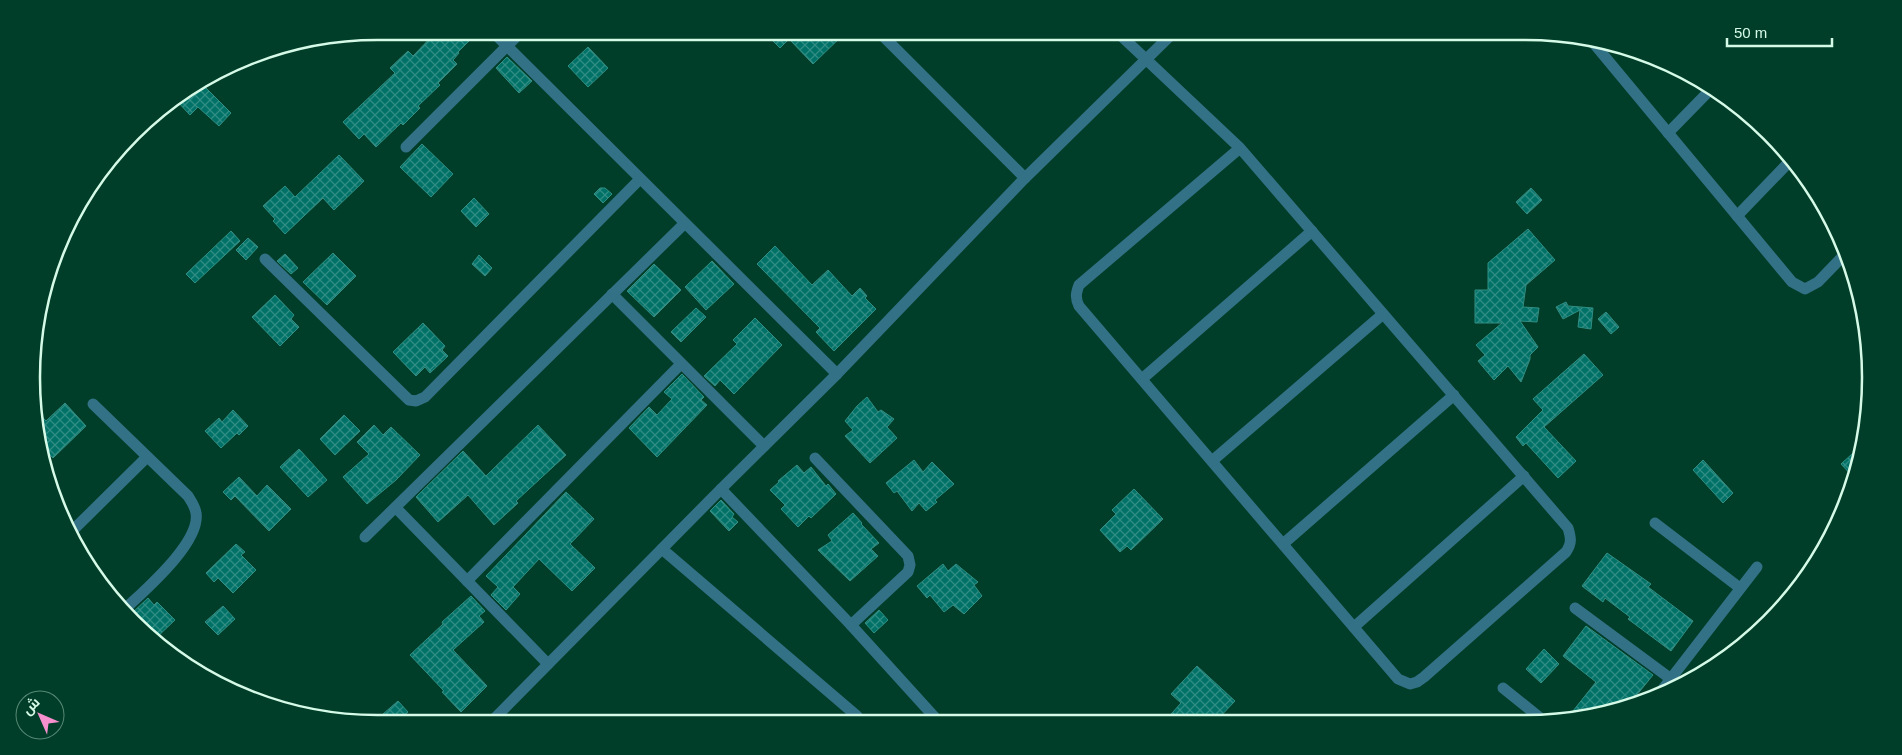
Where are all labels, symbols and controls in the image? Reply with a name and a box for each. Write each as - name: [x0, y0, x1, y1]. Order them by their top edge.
- scale bar: [1727, 15, 1832, 47]
- text: 50 m: [1734, 24, 1767, 41]
- north arrow: [15, 690, 65, 740]
- text: ش: [19, 694, 44, 719]

